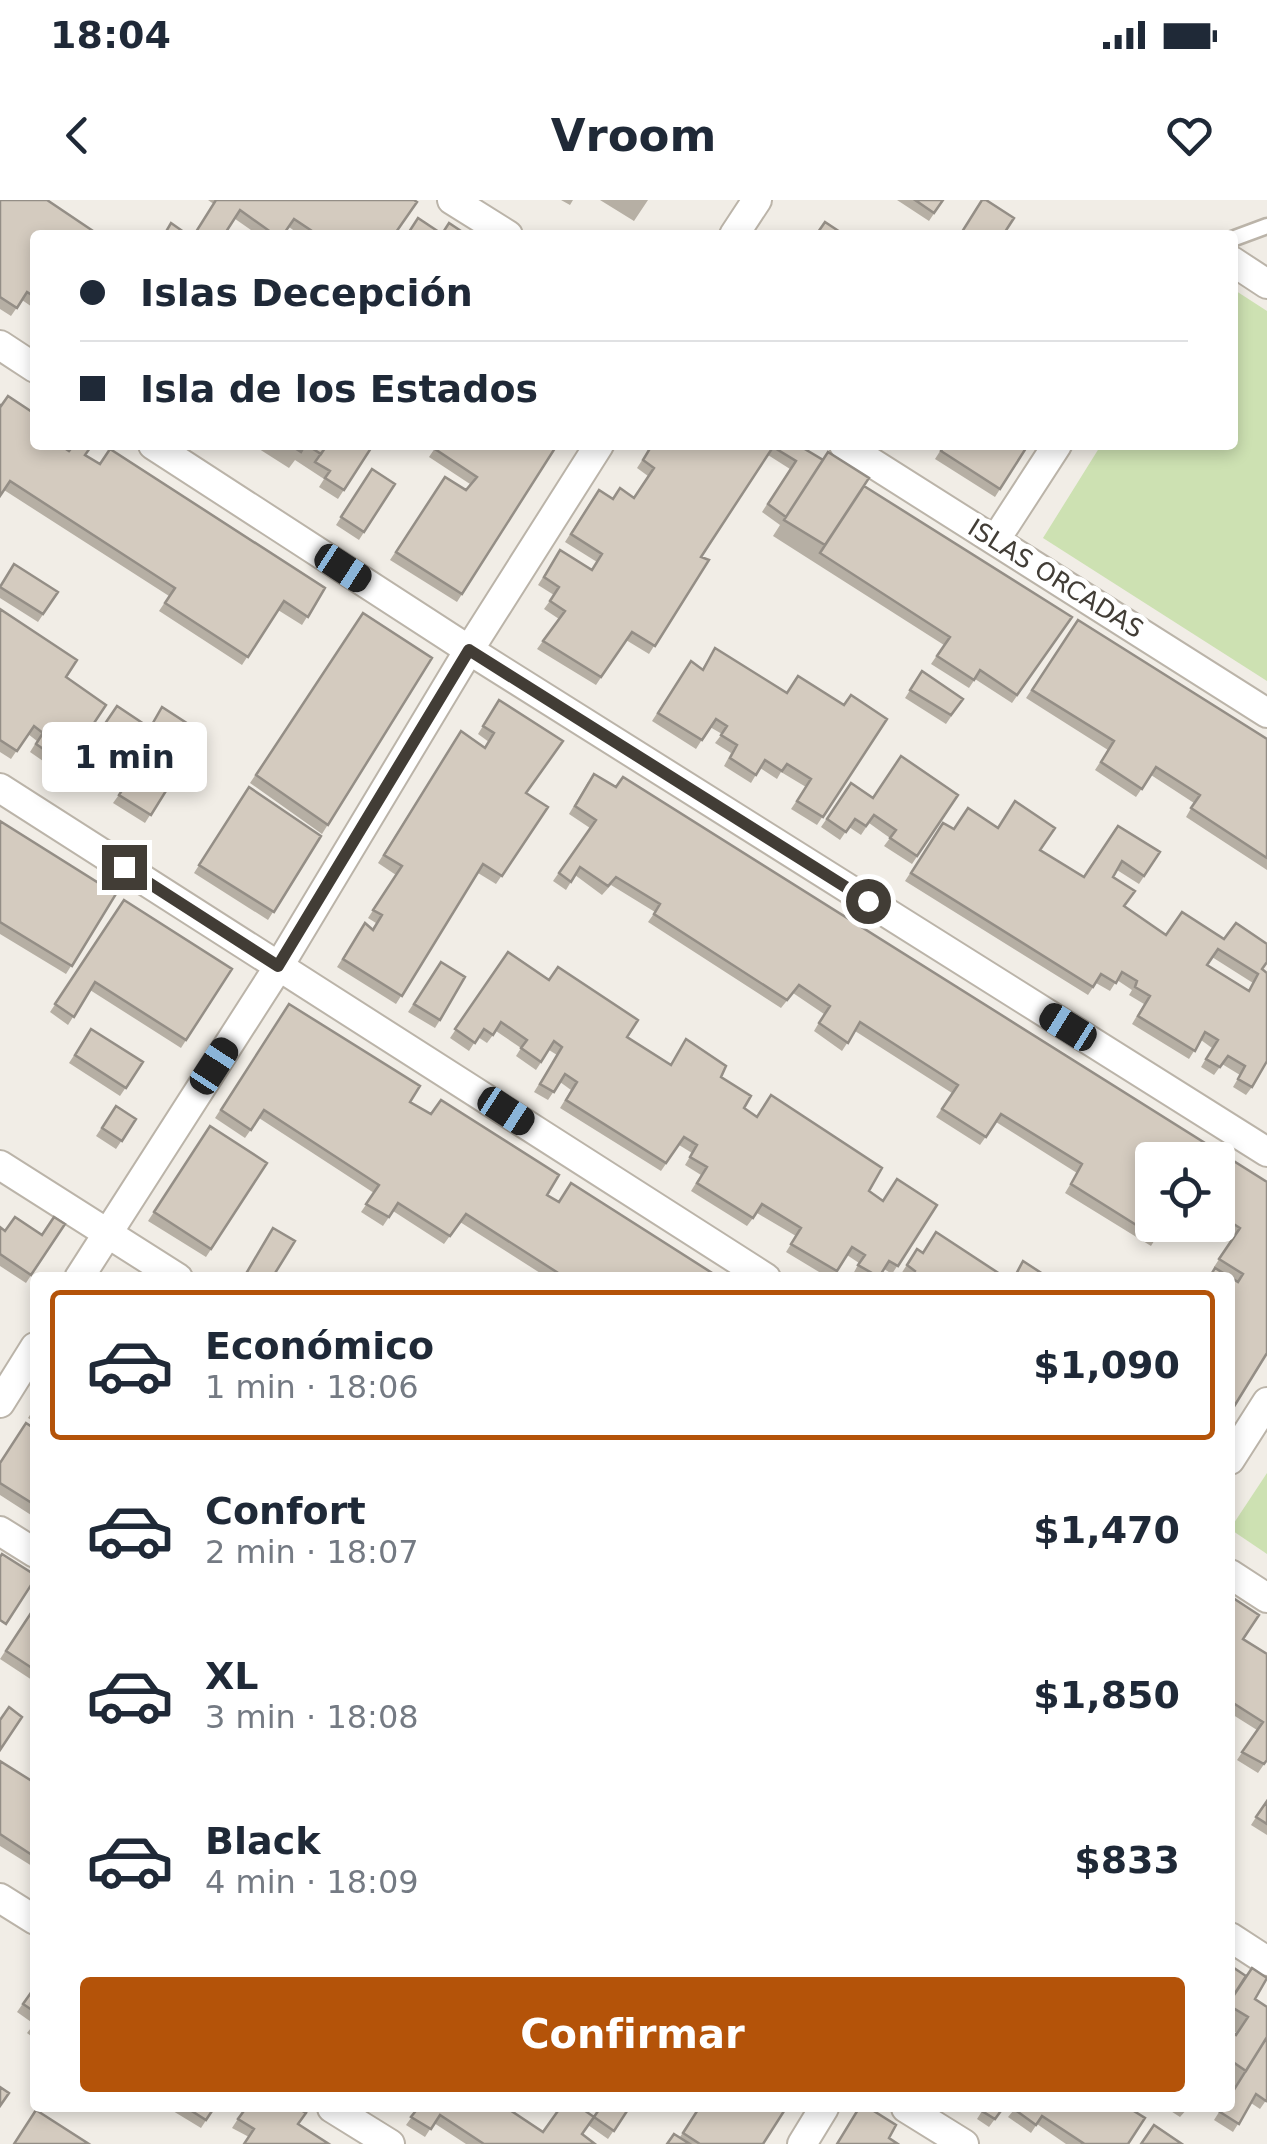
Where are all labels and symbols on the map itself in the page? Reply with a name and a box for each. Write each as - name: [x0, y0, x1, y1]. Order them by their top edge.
- street label: ISLAS ORCADAS: [963, 513, 1149, 644]
- car: [310, 539, 376, 597]
- callout: 1 min: [42, 722, 206, 792]
- route end: [102, 845, 147, 890]
- route start: [846, 879, 891, 924]
- car: [1035, 998, 1101, 1056]
- car: [185, 1033, 243, 1099]
- car: [473, 1082, 539, 1140]

